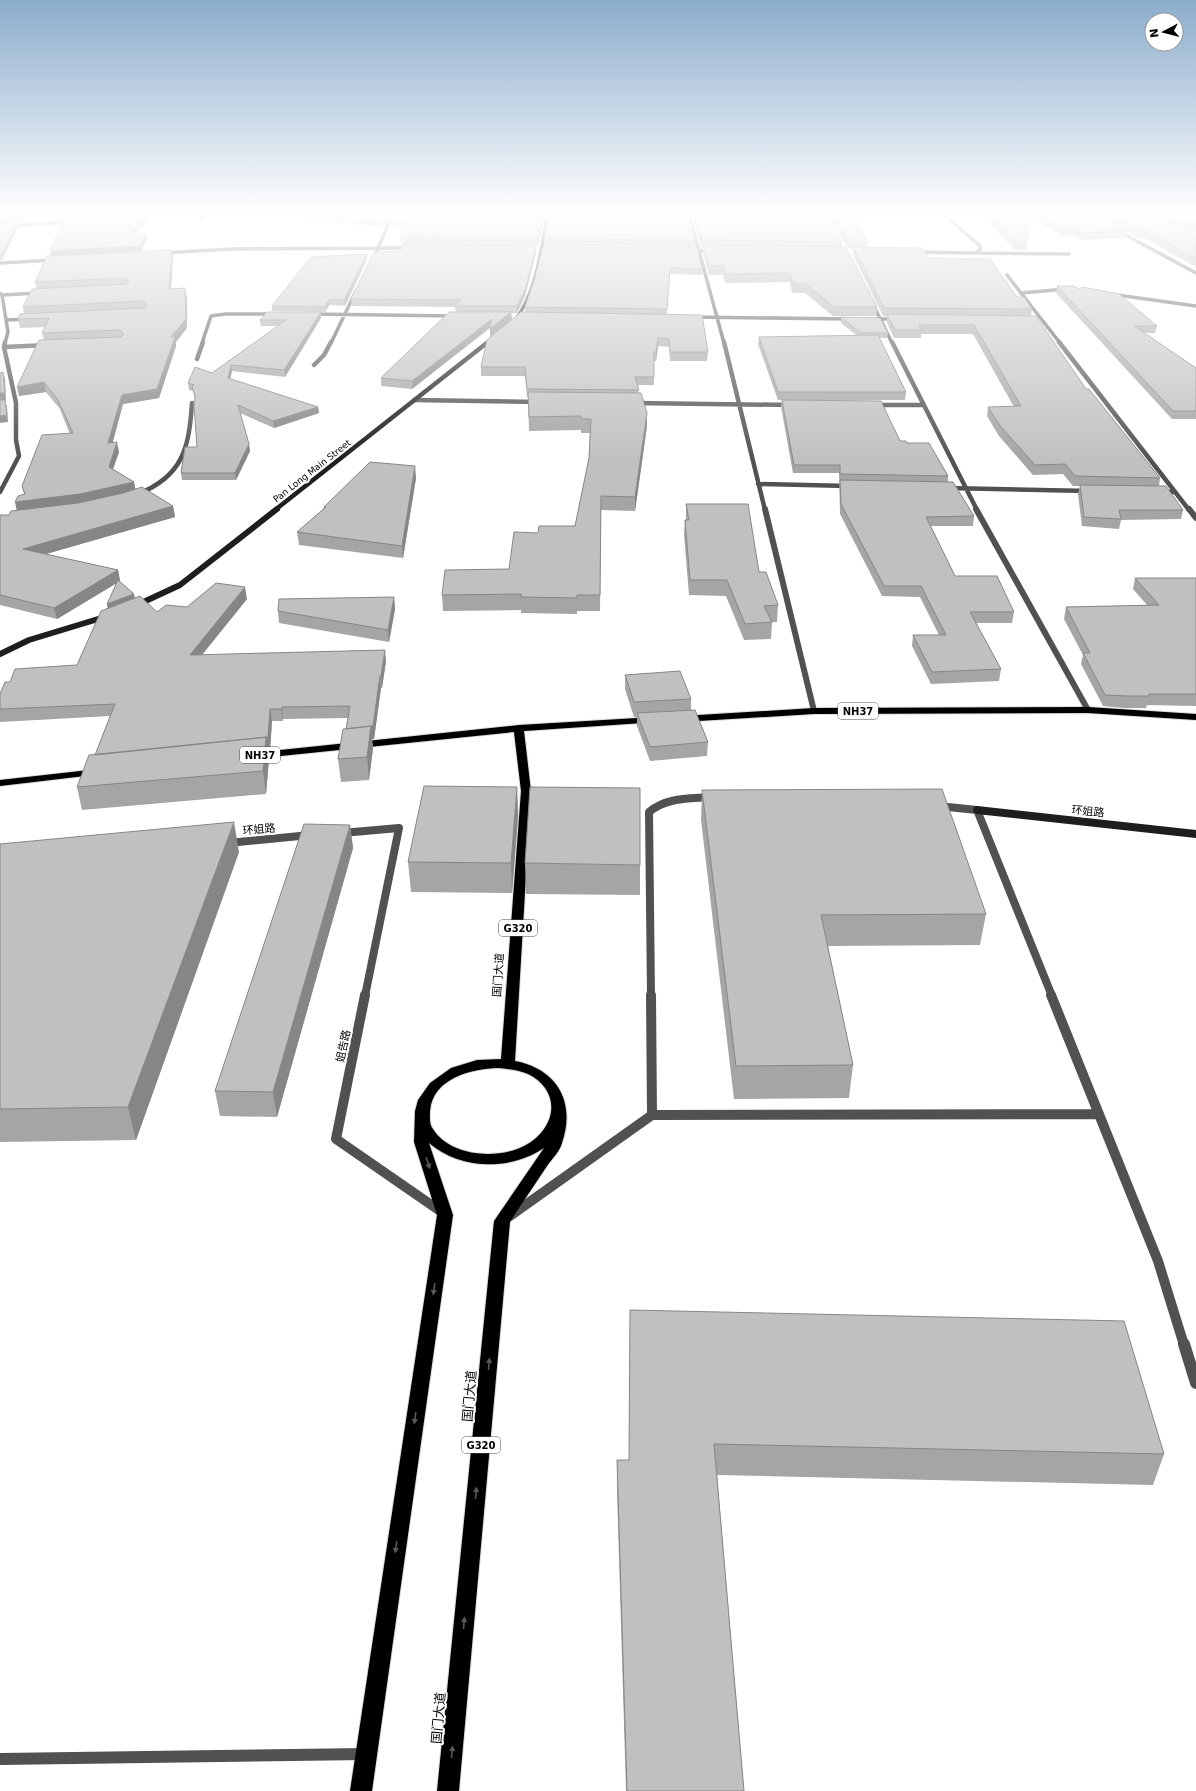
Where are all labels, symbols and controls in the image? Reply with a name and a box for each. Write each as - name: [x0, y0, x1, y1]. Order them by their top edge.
- north arrow: [1144, 12, 1184, 52]
- text: N: [1148, 28, 1162, 39]
- street label: Pan Long Main Street: [271, 437, 353, 504]
- road number: NH37: [838, 703, 878, 719]
- road number: NH37: [240, 747, 280, 763]
- street label: 环姐路: [1071, 803, 1105, 820]
- street label: 环姐路: [242, 822, 276, 837]
- road number: G320: [499, 920, 537, 936]
- street label: 国门大道: [490, 953, 507, 997]
- street label: 姐告路: [334, 1029, 353, 1064]
- one-way arrow: [425, 1157, 431, 1169]
- one-way arrow: [431, 1283, 437, 1295]
- one-way arrow: [485, 1358, 492, 1370]
- street label: 国门大道: [460, 1369, 479, 1423]
- one-way arrow: [412, 1412, 418, 1424]
- road number: G320: [462, 1437, 500, 1453]
- one-way arrow: [473, 1487, 480, 1499]
- one-way arrow: [393, 1540, 399, 1553]
- one-way arrow: [461, 1617, 467, 1629]
- street label: 国门大道: [429, 1691, 448, 1745]
- one-way arrow: [449, 1746, 455, 1758]

